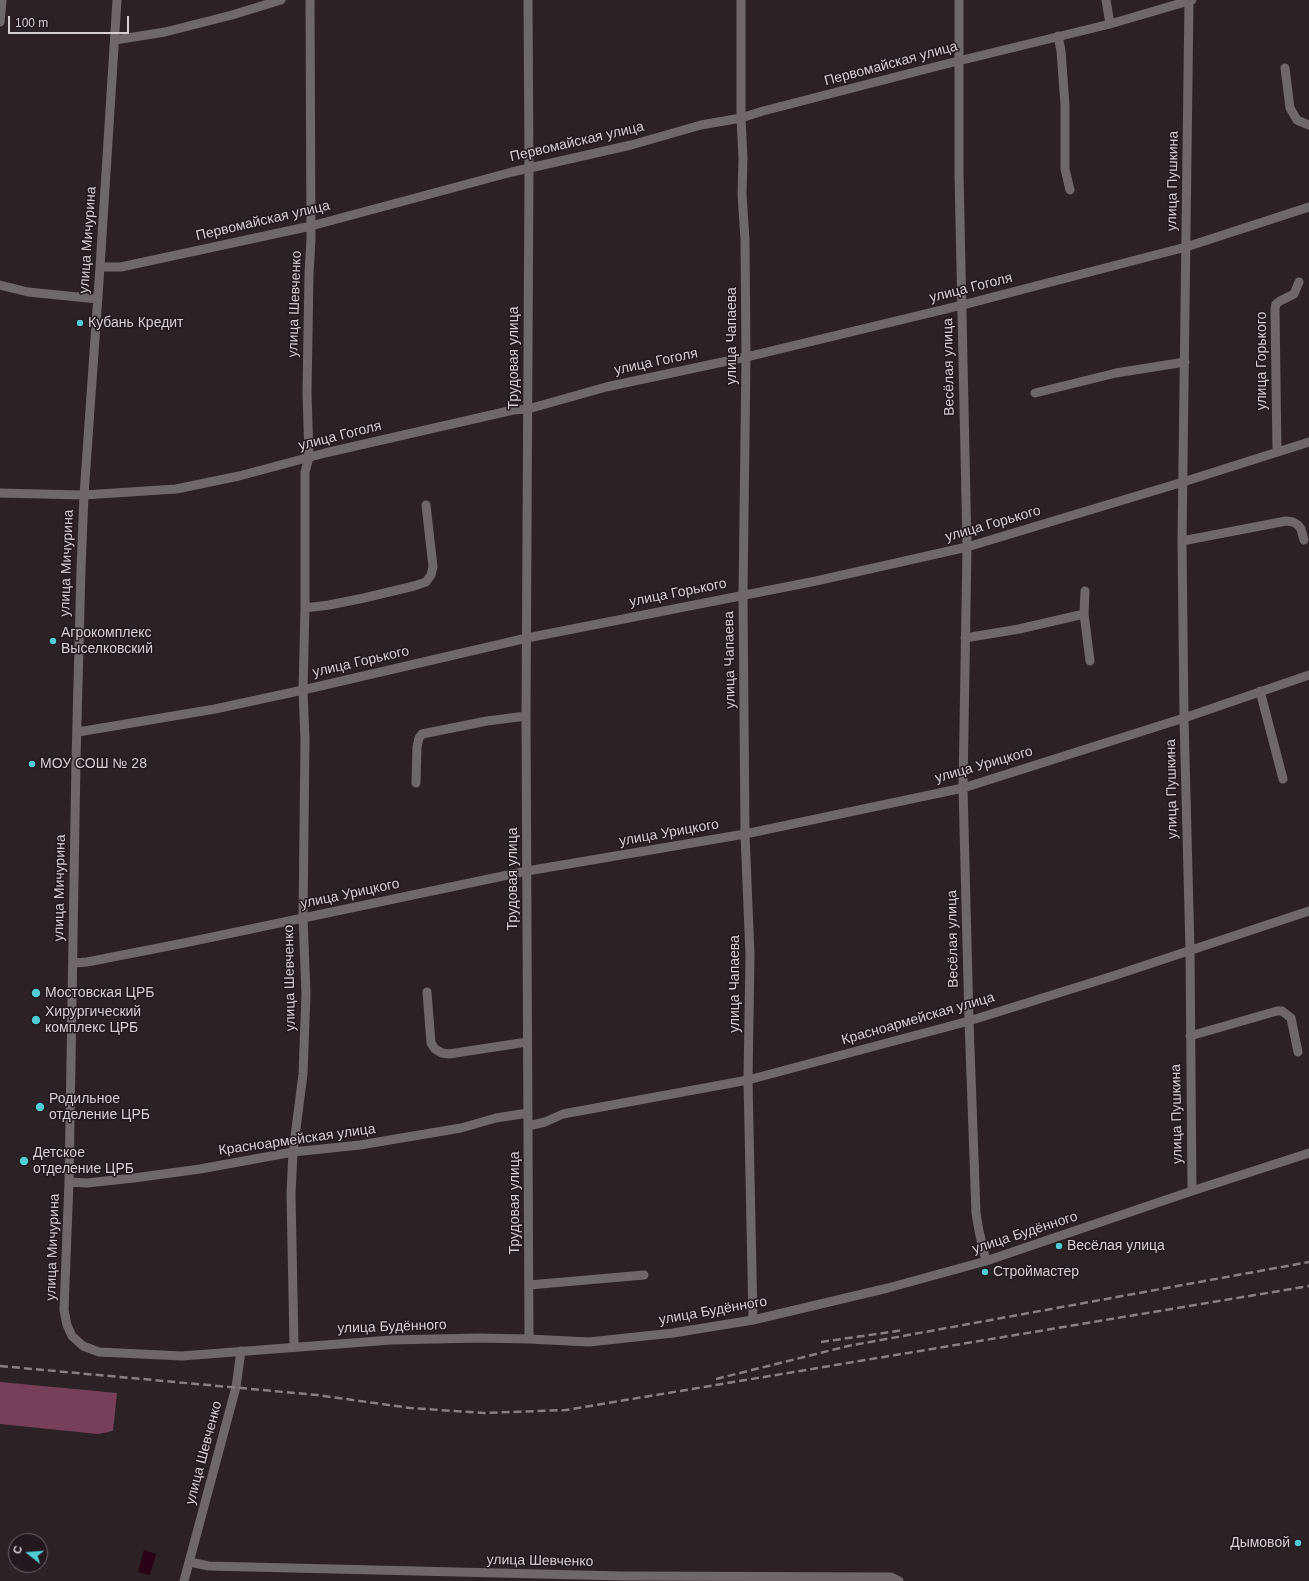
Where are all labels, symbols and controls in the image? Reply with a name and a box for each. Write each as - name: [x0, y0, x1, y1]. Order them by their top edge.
- scale bar: [10, 8, 131, 34]
- text: 100 m: [15, 16, 48, 30]
- street label: Первомайская улица: [823, 38, 959, 90]
- street label: Первомайская улица: [508, 118, 646, 166]
- street label: улица Пушкина: [1164, 131, 1182, 231]
- street label: улица Мичурина: [76, 186, 100, 294]
- street label: Первомайская улица: [194, 197, 332, 245]
- street label: улица Шевченко: [285, 250, 305, 358]
- street label: улица Гоголя: [928, 270, 1014, 306]
- street label: улица Чапаева: [724, 287, 740, 385]
- street label: Трудовая улица: [506, 307, 522, 409]
- street label: улица Горького: [1254, 312, 1270, 410]
- place label: Кубань Кредит: [88, 315, 184, 331]
- marker: Кубань Кредит: [75, 318, 85, 328]
- street label: Весёлая улица: [940, 318, 958, 416]
- street label: улица Гоголя: [613, 345, 699, 379]
- street label: улица Гоголя: [297, 418, 383, 454]
- street label: улица Горького: [943, 502, 1043, 546]
- street label: улица Мичурина: [57, 509, 77, 617]
- street label: улица Горького: [628, 575, 728, 611]
- street label: улица Чапаева: [721, 611, 739, 709]
- place label: Агрокомплекс Выселковский: [61, 625, 153, 658]
- marker: Агрокомплекс Выселковский: [48, 636, 58, 646]
- street label: улица Горького: [311, 643, 411, 681]
- street label: улица Пушкина: [1163, 739, 1181, 839]
- street label: улица Урицкого: [933, 743, 1035, 787]
- place label: МОУ СОШ № 28: [40, 756, 147, 772]
- marker: МОУ СОШ № 28: [27, 759, 37, 769]
- street label: улица Урицкого: [618, 816, 720, 850]
- street label: Трудовая улица: [505, 828, 521, 930]
- street label: улица Мичурина: [51, 834, 69, 942]
- street label: улица Урицкого: [299, 875, 401, 913]
- street label: Весёлая улица: [944, 890, 962, 988]
- street label: улица Шевченко: [281, 925, 299, 1031]
- street label: улица Чапаева: [727, 935, 743, 1033]
- place label: Мостовская ЦРБ: [45, 985, 154, 1001]
- marker: Мостовская ЦРБ: [30, 987, 42, 999]
- street label: Красноармейская улица: [840, 989, 996, 1049]
- place label: Хирургический комплекс ЦРБ: [45, 1004, 141, 1036]
- marker: Хирургический комплекс ЦРБ: [30, 1014, 42, 1026]
- street label: улица Пушкина: [1168, 1064, 1186, 1164]
- place label: Родильное отделение ЦРБ: [49, 1091, 150, 1124]
- marker: Родильное отделение ЦРБ: [34, 1101, 46, 1113]
- street label: Красноармейская улица: [217, 1121, 377, 1159]
- place label: Детское отделение ЦРБ: [33, 1145, 134, 1178]
- street label: Трудовая улица: [507, 1152, 523, 1254]
- marker: Детское отделение ЦРБ: [18, 1155, 30, 1167]
- street label: улица Мичурина: [43, 1193, 63, 1301]
- street label: улица Будённого: [970, 1208, 1080, 1258]
- place label: Весёлая улица: [1067, 1238, 1165, 1254]
- marker: Весёлая улица: [1054, 1241, 1064, 1251]
- place label: Строймастер: [993, 1264, 1079, 1280]
- marker: Строймастер: [980, 1267, 990, 1277]
- street label: улица Будённого: [658, 1293, 768, 1329]
- street label: улица Будённого: [337, 1317, 447, 1337]
- street label: улица Шевченко: [182, 1399, 226, 1507]
- north arrow: [8, 1533, 48, 1573]
- place label: Дымовой: [1230, 1535, 1290, 1551]
- marker: Дымовой: [1293, 1538, 1303, 1548]
- text: С: [11, 1544, 24, 1555]
- street label: улица Шевченко: [487, 1552, 593, 1570]

